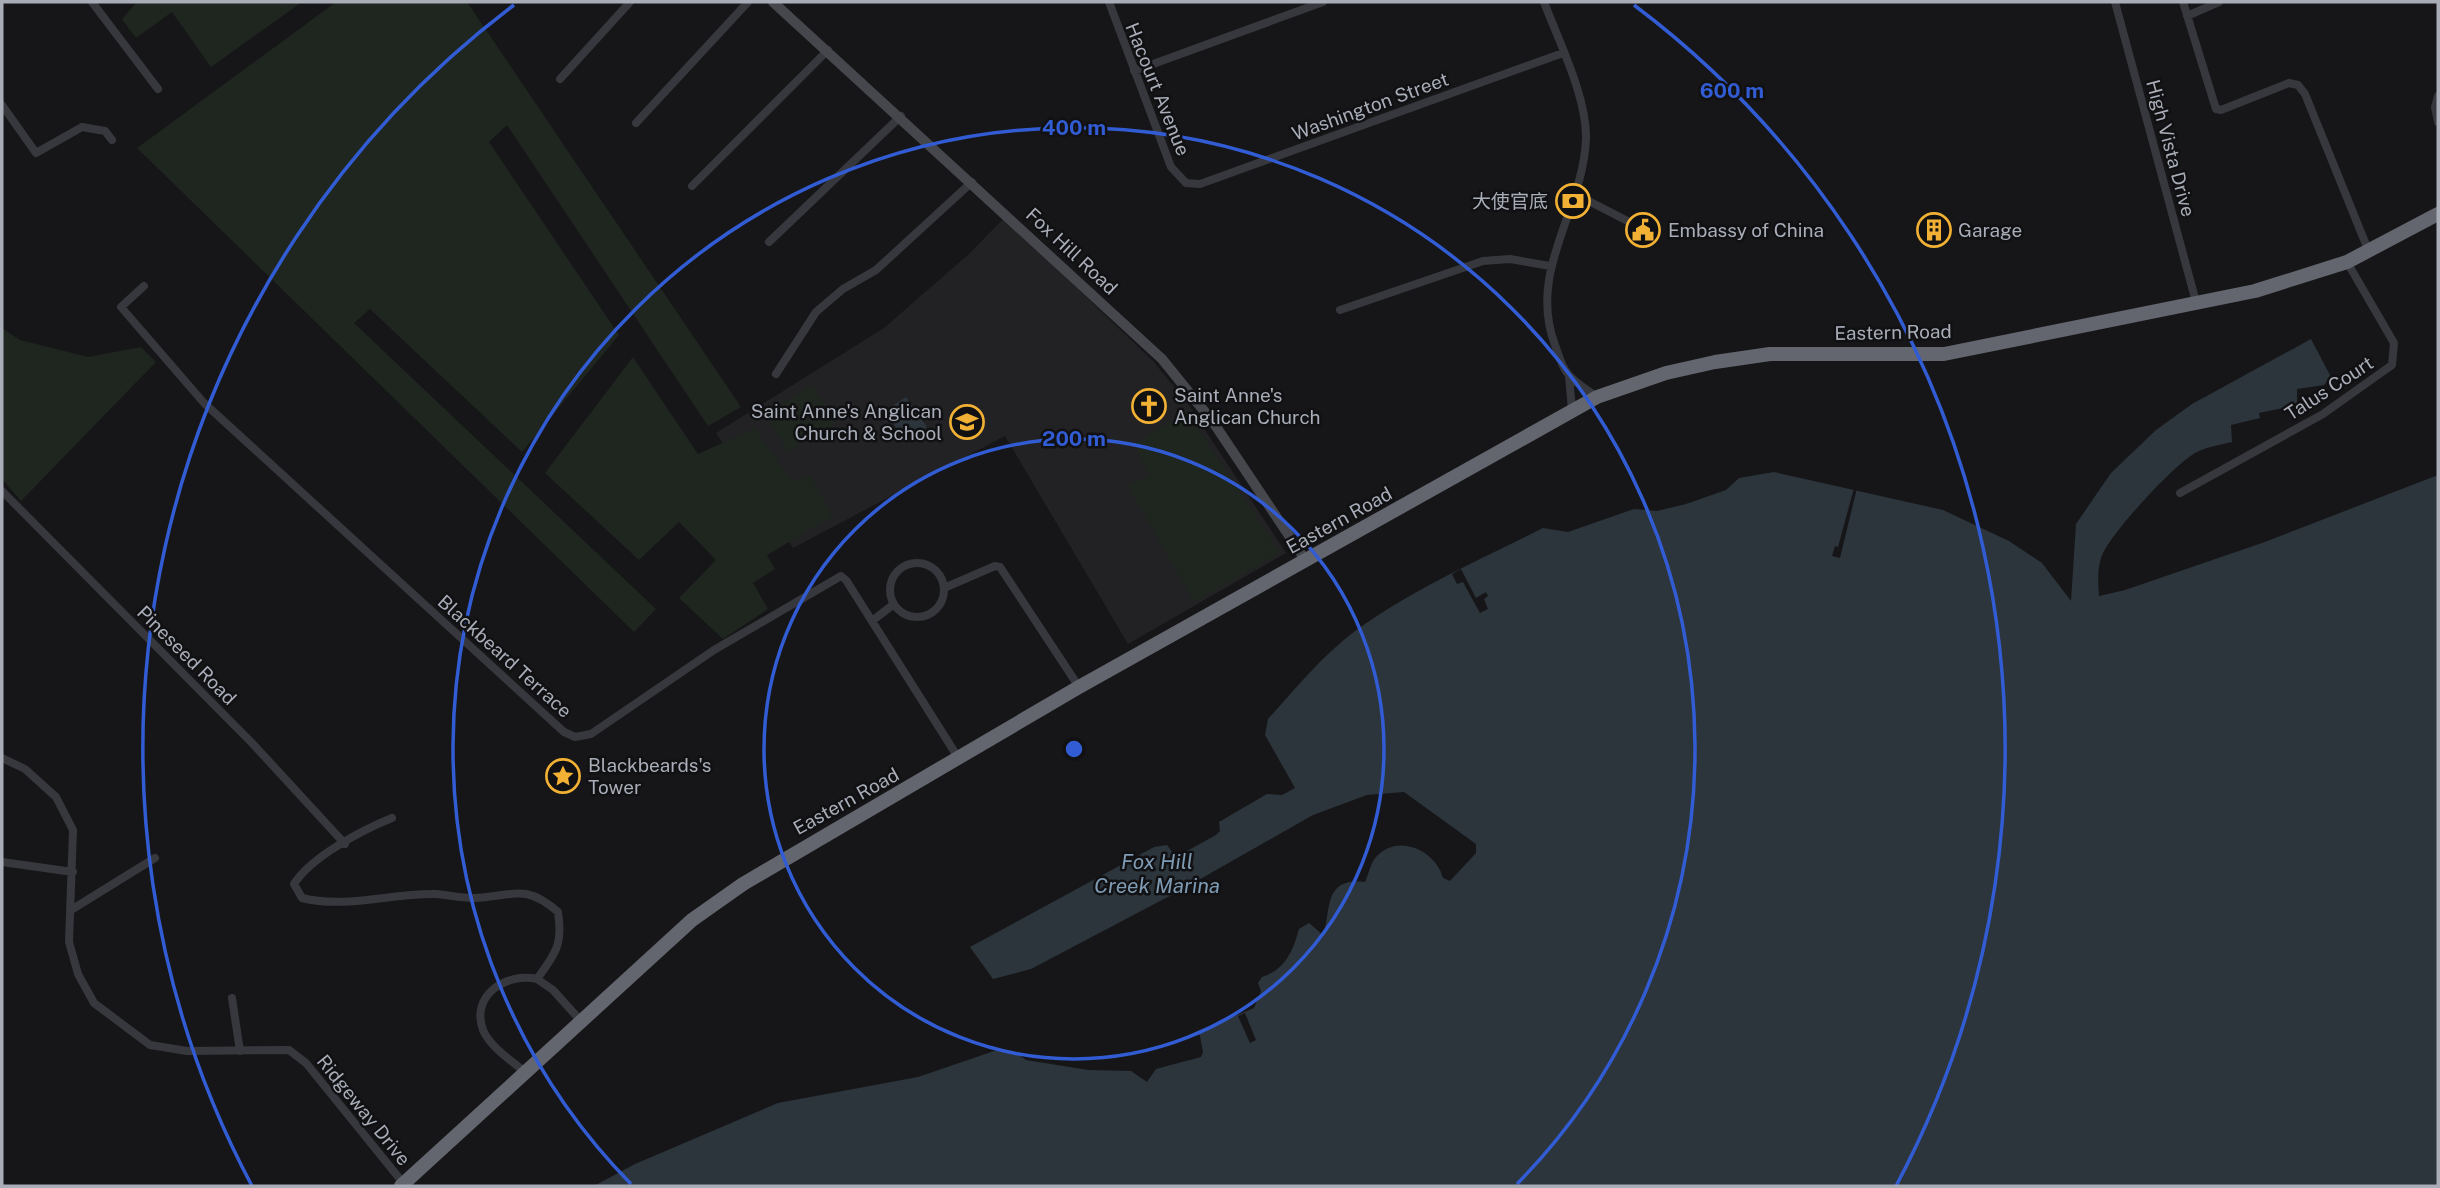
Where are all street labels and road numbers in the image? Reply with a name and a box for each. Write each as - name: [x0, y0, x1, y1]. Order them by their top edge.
- street label: Hacourt Avenue: [1121, 19, 1195, 159]
- street label: Washington Street: [1289, 67, 1451, 145]
- street label: High Vista Drive: [2142, 77, 2200, 219]
- street label: Fox Hill Road: [1022, 203, 1122, 299]
- street label: Eastern Road: [1834, 320, 1952, 344]
- street label: Talus Court: [2281, 351, 2377, 425]
- street label: Eastern Road: [1282, 482, 1396, 558]
- street label: Blackbeard Terrace: [434, 590, 576, 722]
- street label: Pineseed Road: [133, 601, 241, 709]
- street label: Eastern Road: [789, 763, 903, 839]
- street label: Ridgeway Drive: [313, 1050, 415, 1170]

